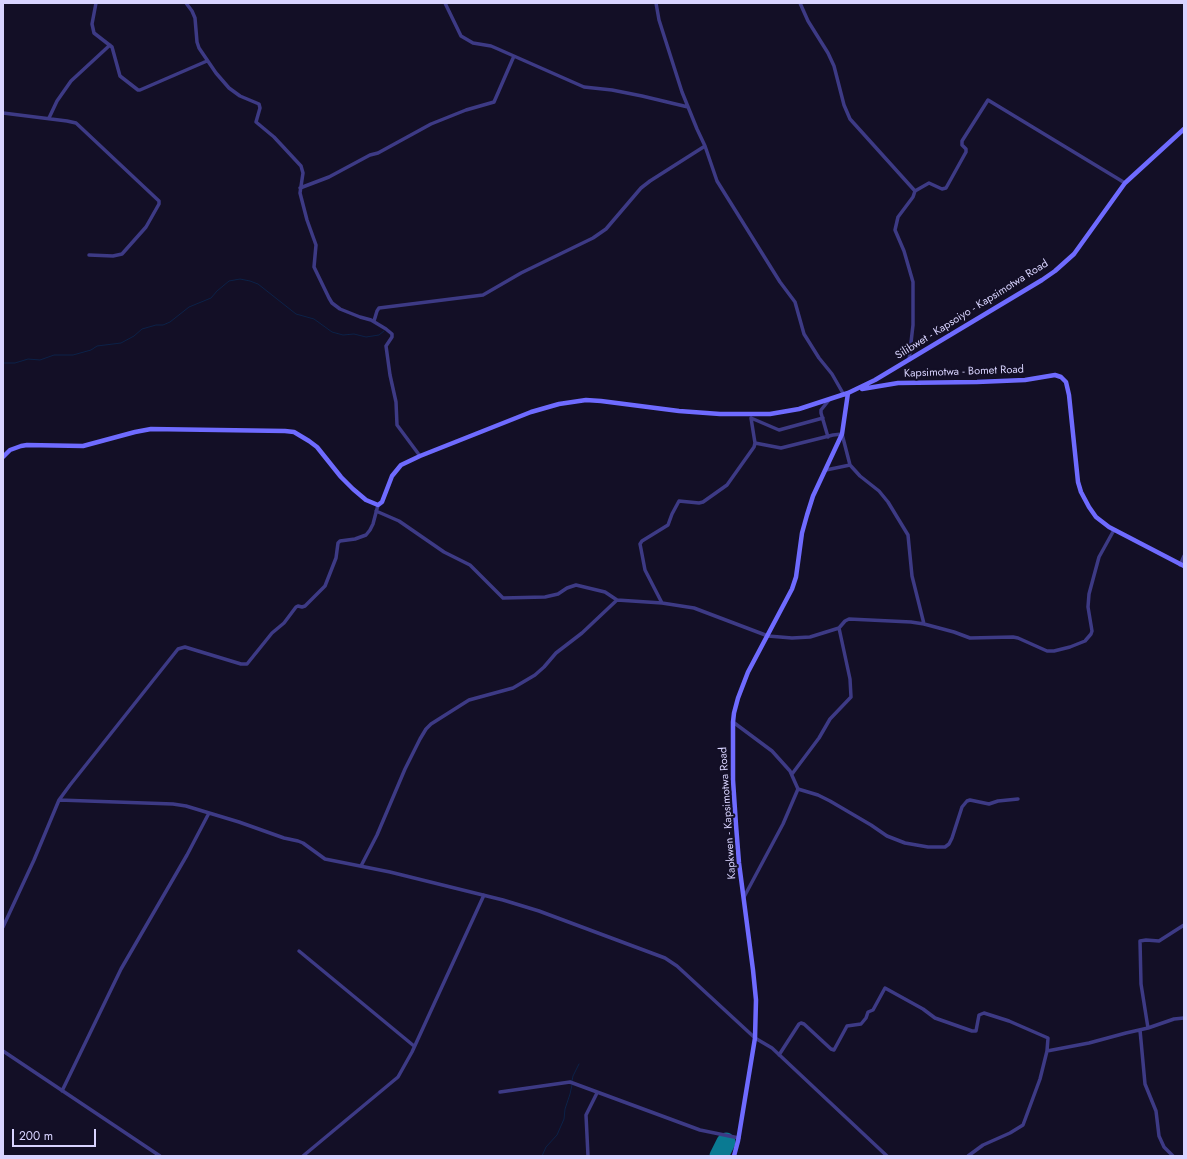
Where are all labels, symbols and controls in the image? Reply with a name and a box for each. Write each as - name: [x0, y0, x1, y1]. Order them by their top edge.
- street label: Silibwet - Kapsoiyo - Kapsimotwa Road: [893, 257, 1051, 363]
- street label: Kapsimotwa - Bomet Road: [904, 363, 1024, 381]
- street label: Kapkwen - Kapsimotwa Road: [717, 746, 739, 880]
- scale bar: [14, 1121, 98, 1147]
- text: 200 m: [19, 1127, 53, 1145]

